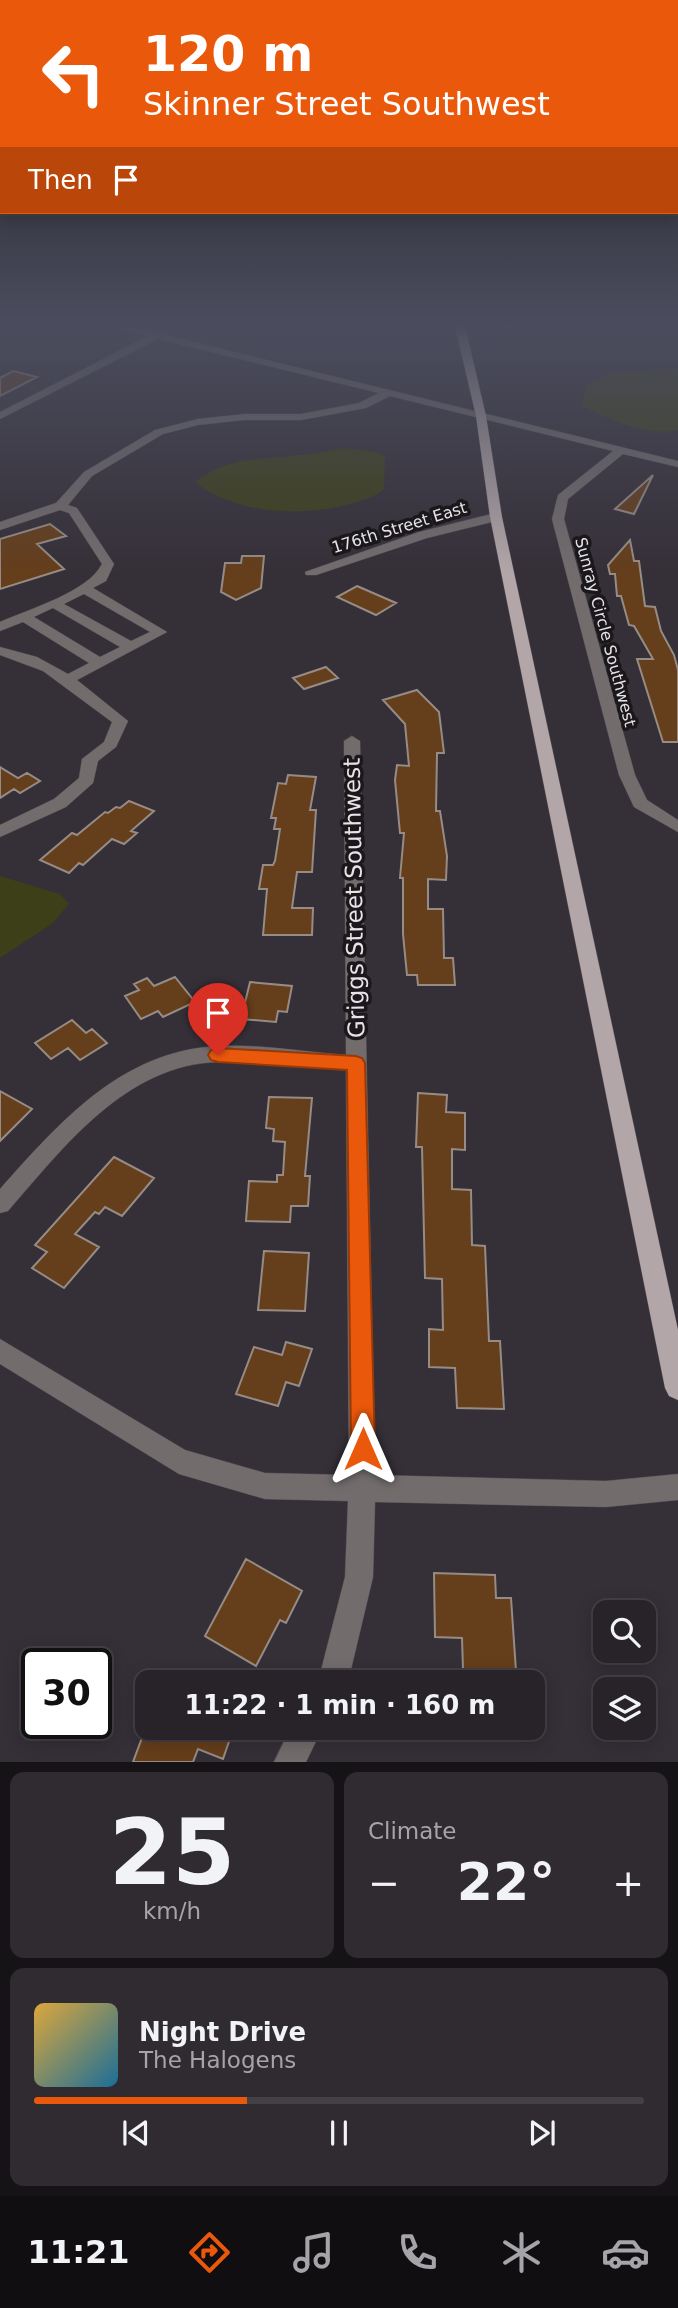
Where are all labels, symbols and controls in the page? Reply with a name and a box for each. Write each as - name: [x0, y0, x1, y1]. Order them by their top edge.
- text: 120 m: [143, 26, 313, 83]
- icon: left: [28, 28, 119, 119]
- text: Skinner Street Southwest: [143, 85, 550, 123]
- icon: arrive: [107, 161, 145, 199]
- text: Then: [28, 165, 93, 195]
- street label: 176th Street East: [329, 498, 469, 557]
- street label: Sunray Circle Southwest: [571, 535, 640, 729]
- street label: Griggs Street Southwest: [339, 758, 369, 1038]
- pin: [188, 983, 248, 1055]
- icon: arrive: [199, 994, 237, 1032]
- position arrow: [326, 1412, 400, 1486]
- map controls: [593, 1600, 656, 1740]
- button: search: [593, 1600, 656, 1663]
- speed limit sign: 30: [21, 1648, 112, 1739]
- button: layers: [593, 1677, 656, 1740]
- text: 11:22 · 1 min · 160 m: [185, 1690, 495, 1720]
- text: 25: [109, 1800, 235, 1905]
- text: Climate: [368, 1818, 457, 1844]
- text: 22°: [457, 1852, 555, 1912]
- text: −: [368, 1861, 400, 1905]
- text: +: [612, 1861, 644, 1905]
- text: km/h: [143, 1898, 201, 1924]
- text: Night Drive: [139, 2017, 306, 2047]
- text: The Halogens: [139, 2047, 296, 2073]
- icon: previous: [117, 2114, 155, 2152]
- icon: pause: [320, 2114, 358, 2152]
- icon: next: [523, 2114, 561, 2152]
- icon: directions: [185, 2228, 234, 2277]
- icon: music: [289, 2228, 338, 2277]
- icon: phone: [393, 2228, 442, 2277]
- icon: climate: [497, 2228, 546, 2277]
- icon: car: [601, 2228, 650, 2277]
- text: 11:21: [28, 2233, 129, 2271]

